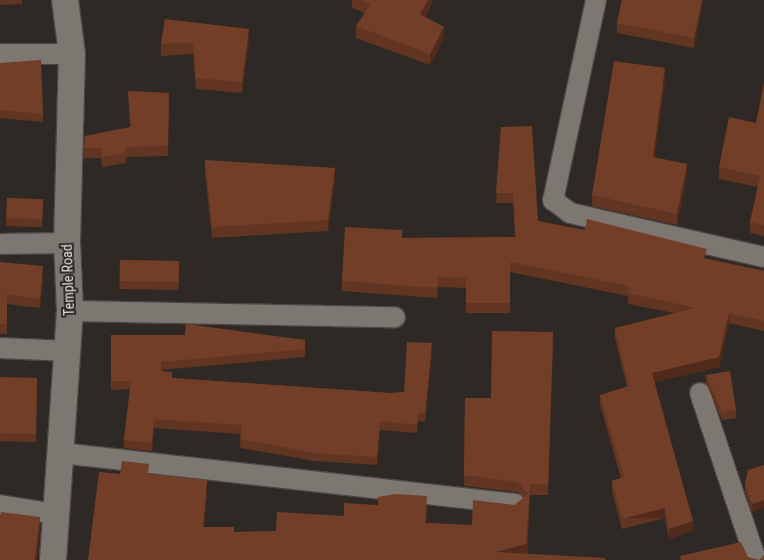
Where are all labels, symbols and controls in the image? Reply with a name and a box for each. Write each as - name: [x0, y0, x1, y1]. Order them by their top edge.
- street label: Temple Road: [58, 244, 78, 316]

